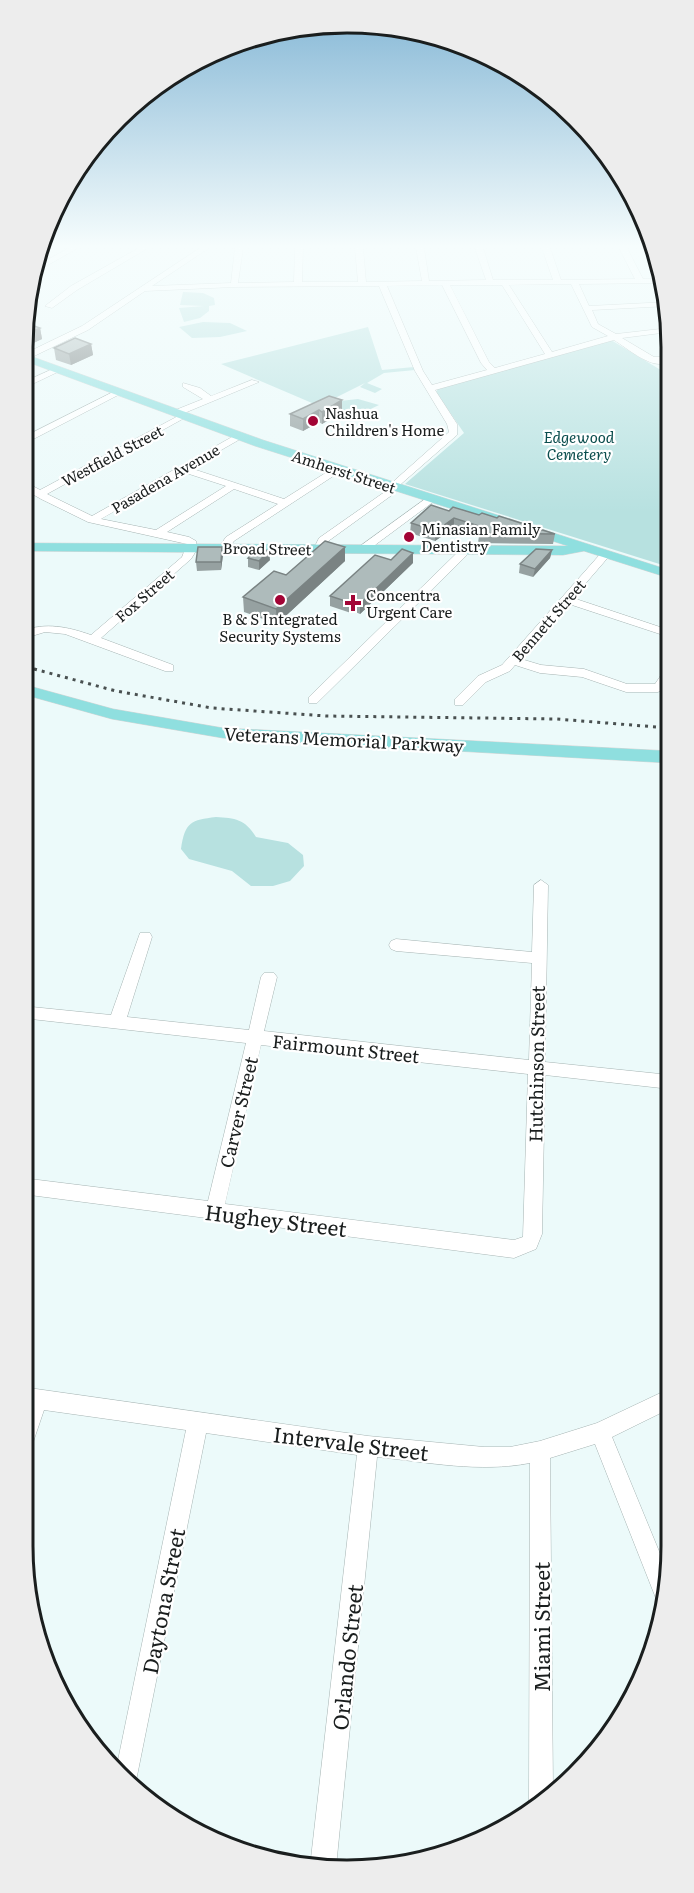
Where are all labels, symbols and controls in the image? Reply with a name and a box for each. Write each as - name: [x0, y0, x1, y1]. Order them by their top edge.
- place label: Nashua Children's Home: [325, 401, 445, 441]
- marker: Nashua Children's Home: [306, 414, 320, 428]
- street label: Westfield Street: [57, 418, 167, 492]
- park label: Edgewood Cemetery: [544, 425, 615, 465]
- street label: Pasadena Avenue: [106, 437, 224, 518]
- street label: Amherst Street: [289, 443, 399, 499]
- place label: Minasian Family Dentistry: [421, 517, 541, 557]
- marker: Minasian Family Dentistry: [402, 530, 416, 544]
- street label: Broad Street: [222, 536, 312, 560]
- street label: Fox Street: [109, 563, 179, 627]
- street label: Bennett Street: [506, 574, 590, 666]
- place label: Concentra Urgent Care: [366, 583, 452, 623]
- marker: B & S Integrated Security Systems: [273, 593, 287, 607]
- marker: Concentra Urgent Care: [344, 594, 362, 612]
- place label: B & S Integrated Security Systems: [219, 607, 341, 647]
- street label: Veterans Memorial Parkway: [223, 719, 465, 759]
- street label: Hutchinson Street: [521, 985, 551, 1143]
- street label: Fairmount Street: [271, 1027, 421, 1069]
- street label: Carver Street: [212, 1053, 264, 1170]
- street label: Hughey Street: [203, 1195, 349, 1243]
- street label: Intervale Street: [272, 1417, 431, 1467]
- street label: Daytona Street: [133, 1525, 191, 1677]
- street label: Miami Street: [525, 1561, 556, 1692]
- street label: Orlando Street: [323, 1582, 369, 1732]

